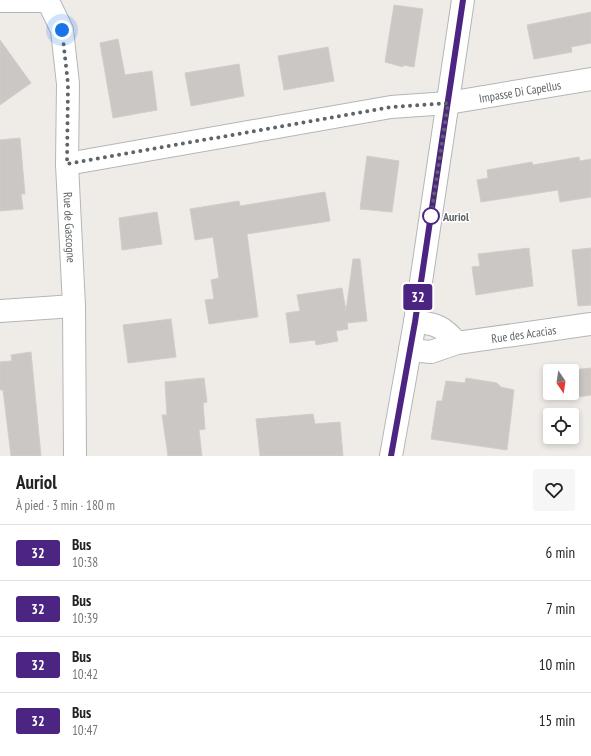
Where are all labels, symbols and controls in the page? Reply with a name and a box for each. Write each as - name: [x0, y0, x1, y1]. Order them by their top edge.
- your location: [52, 20, 72, 40]
- street label: Impasse Di Capellus: [478, 77, 562, 105]
- street label: Rue de Gascogne: [61, 192, 79, 263]
- marker: Auriol: [422, 207, 440, 225]
- place label: Auriol: [442, 209, 469, 224]
- line badge: 32: [400, 284, 436, 310]
- text: 32: [411, 288, 425, 306]
- street label: Rue des Acacias: [490, 322, 557, 346]
- north arrow: [543, 364, 579, 400]
- map controls: [543, 364, 579, 444]
- button: locate: [543, 408, 579, 444]
- button: heart: [533, 469, 575, 511]
- text: Auriol: [16, 470, 57, 494]
- text: À pied · 3 min · 180 m: [16, 497, 115, 514]
- text: Bus: [72, 535, 91, 554]
- text: 6 min: [545, 543, 575, 562]
- text: 32: [31, 544, 45, 562]
- text: 10:38: [72, 554, 98, 571]
- text: Bus: [72, 591, 91, 610]
- text: 7 min: [546, 599, 575, 618]
- text: 32: [31, 600, 45, 618]
- text: 10:39: [72, 610, 98, 627]
- text: Bus: [72, 647, 91, 666]
- text: 10 min: [539, 655, 575, 674]
- text: 32: [31, 656, 45, 674]
- text: 10:42: [72, 666, 98, 683]
- text: Bus: [72, 703, 91, 722]
- text: 15 min: [539, 711, 575, 730]
- text: 32: [31, 712, 45, 730]
- text: 10:47: [72, 722, 98, 739]

